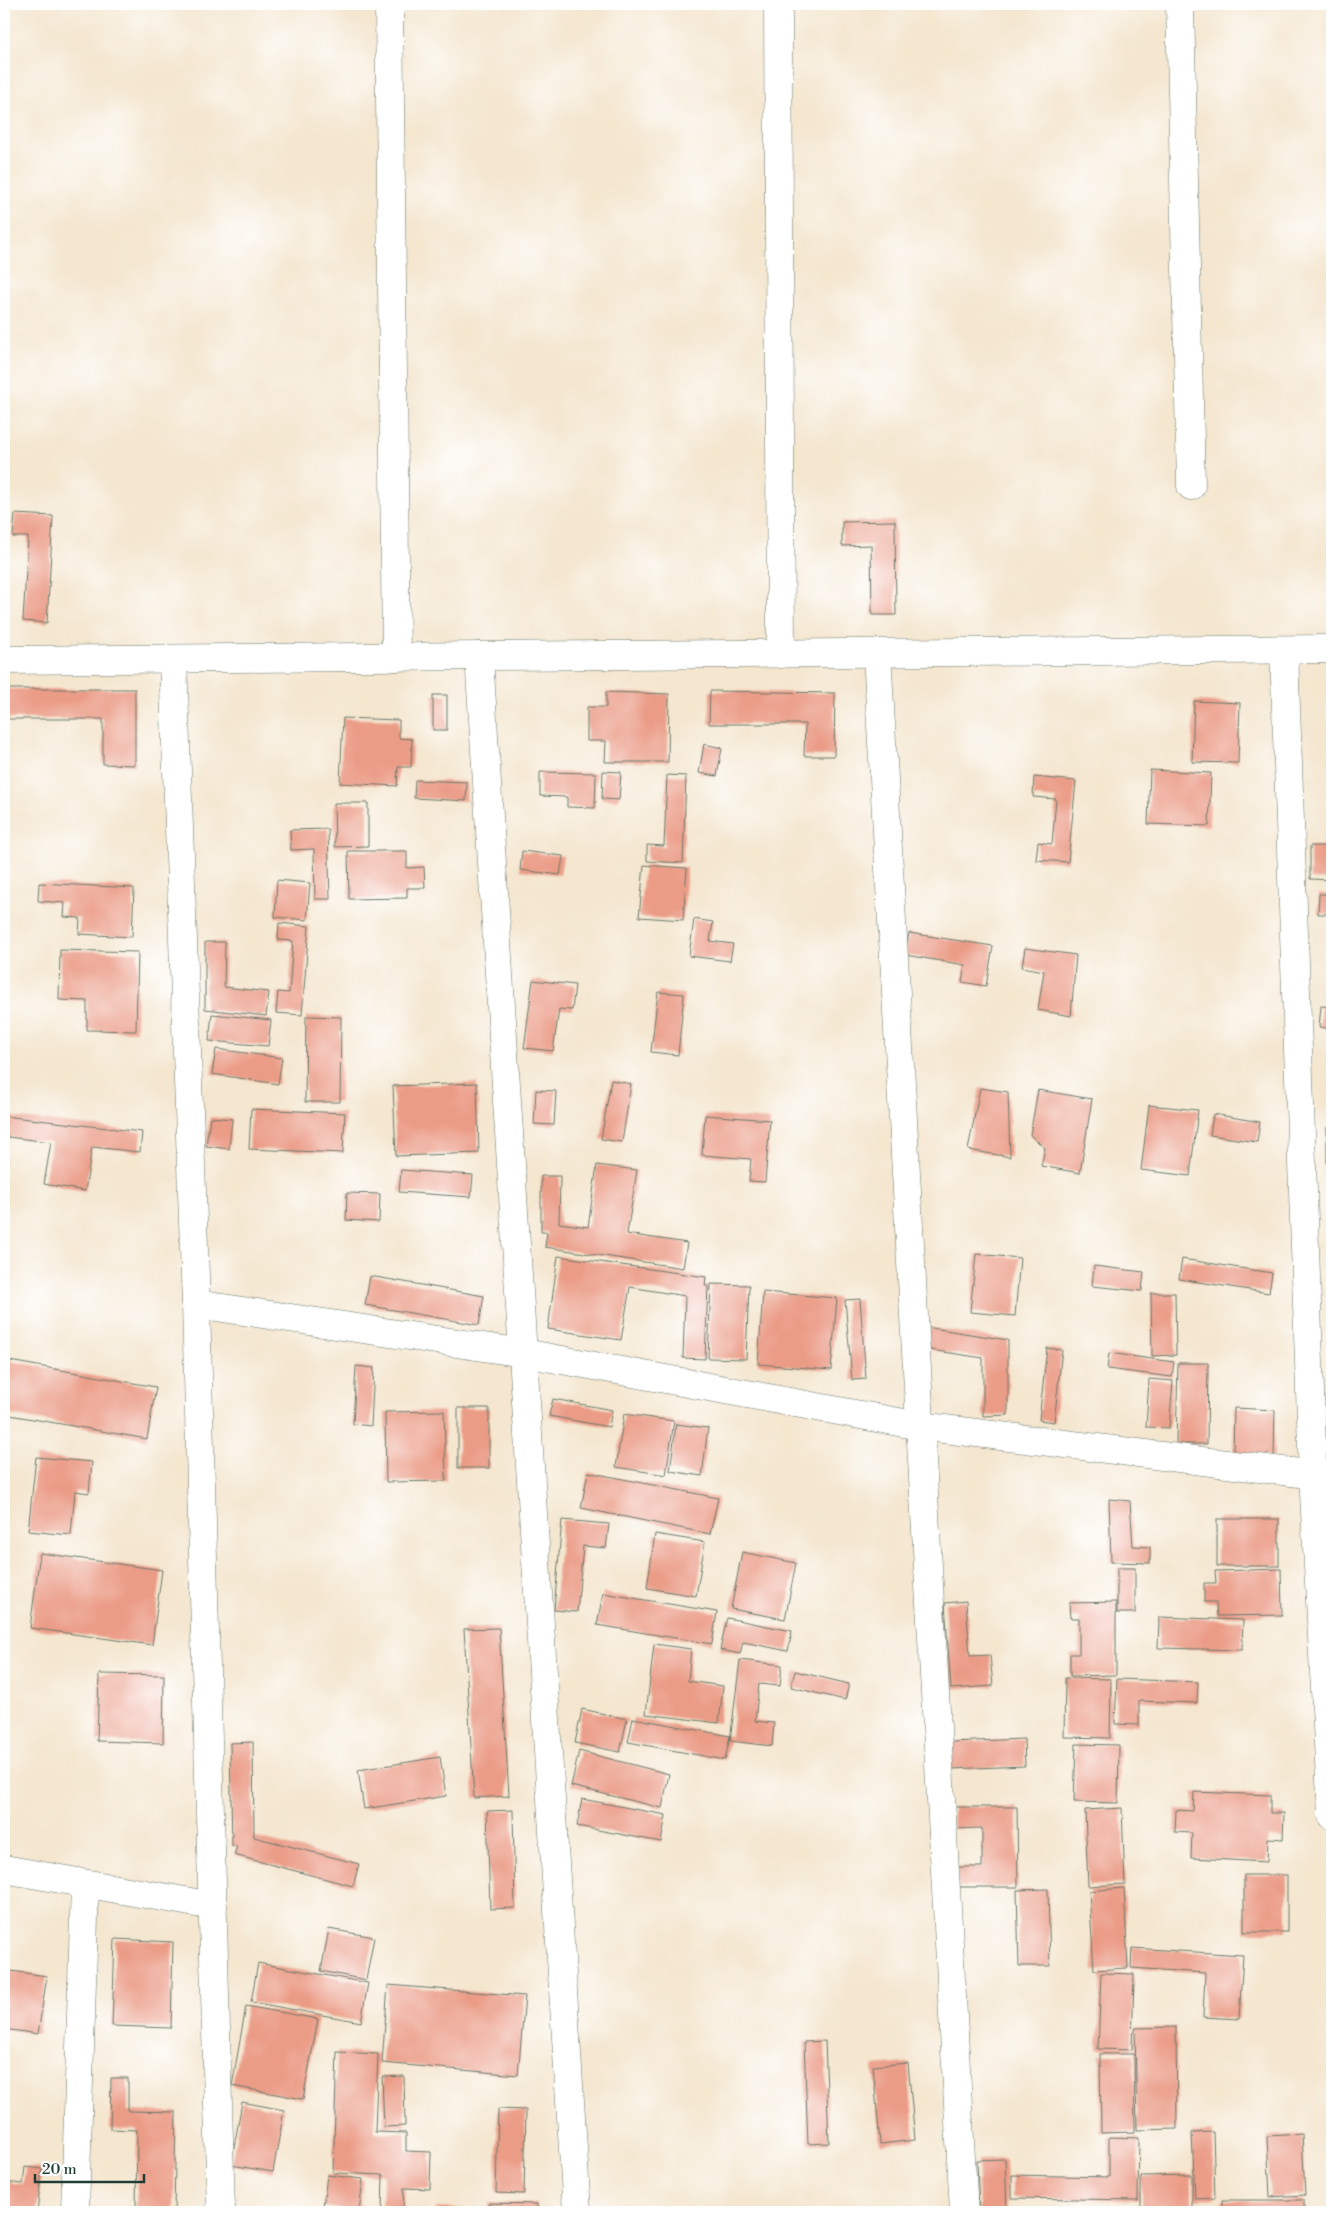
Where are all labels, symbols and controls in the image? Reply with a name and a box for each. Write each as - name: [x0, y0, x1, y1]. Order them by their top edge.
- scale bar: [35, 2151, 144, 2183]
- text: 20 m: [42, 2160, 77, 2179]

